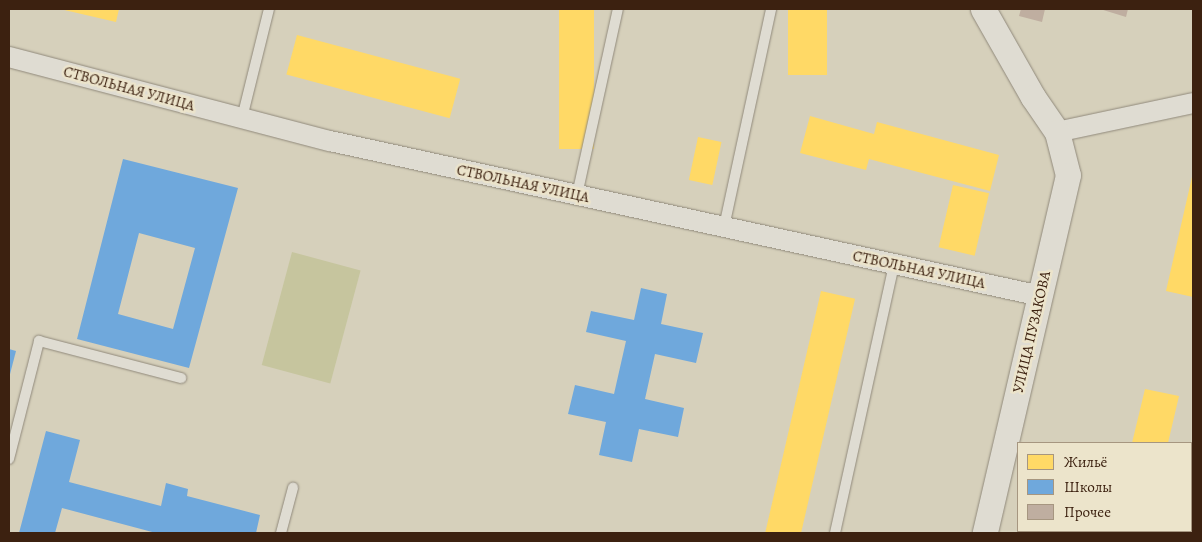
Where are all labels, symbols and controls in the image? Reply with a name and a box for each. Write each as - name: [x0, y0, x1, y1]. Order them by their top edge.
- street label: СТВОЛЬНАЯ УЛИЦА: [61, 63, 197, 115]
- street label: СТВОЛЬНАЯ УЛИЦА: [455, 161, 591, 207]
- street label: СТВОЛЬНАЯ УЛИЦА: [851, 247, 987, 293]
- street label: УЛИЦА ПУЗАКОВА: [1009, 269, 1055, 395]
- legend: [1017, 442, 1192, 532]
- text: Жильё: [1064, 452, 1107, 472]
- text: Школы: [1064, 477, 1112, 497]
- text: Прочее: [1064, 502, 1111, 522]

